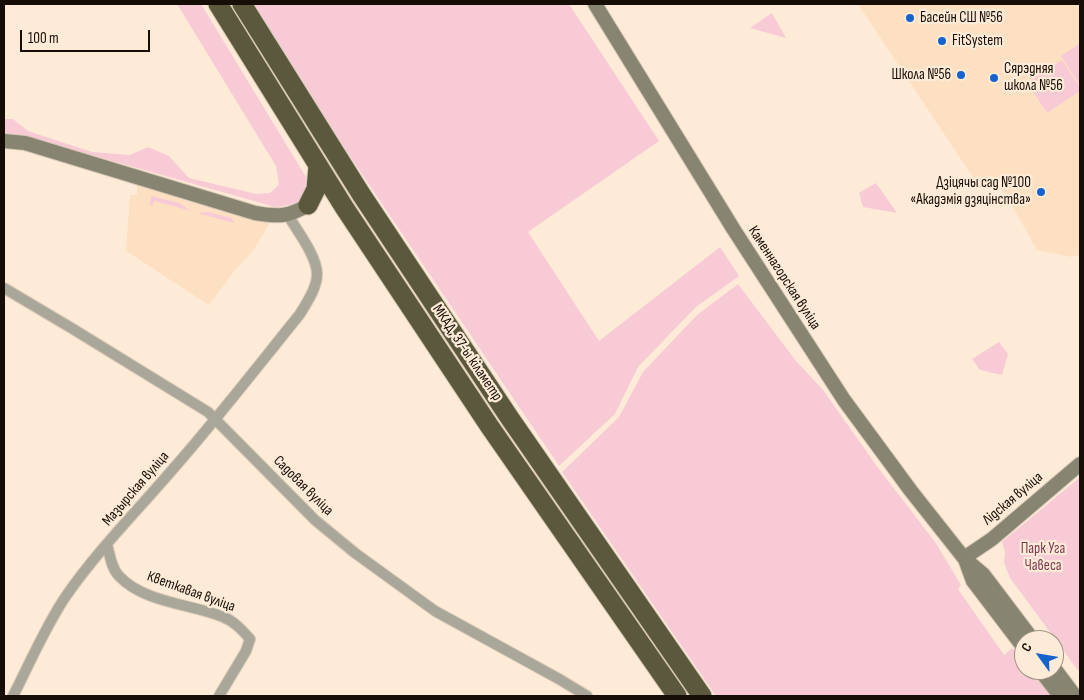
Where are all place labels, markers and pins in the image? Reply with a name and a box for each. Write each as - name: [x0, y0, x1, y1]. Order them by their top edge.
- place label: Басейн СШ №56: [920, 9, 1003, 27]
- marker: Басейн СШ №56: [904, 12, 916, 24]
- place label: FitSystem: [952, 32, 1003, 50]
- marker: FitSystem: [936, 35, 948, 47]
- place label: Сярэдняя школа №56: [1004, 60, 1063, 95]
- place label: Школа №56: [891, 66, 951, 84]
- marker: Школа №56: [955, 69, 967, 81]
- marker: Сярэдняя школа №56: [988, 72, 1000, 84]
- place label: Дзіцячы сад №100 «Акадэмія дзяцінства»: [910, 174, 1031, 209]
- marker: Дзіцячы сад №100 «Акадэмія дзяцінства»: [1035, 186, 1047, 198]

